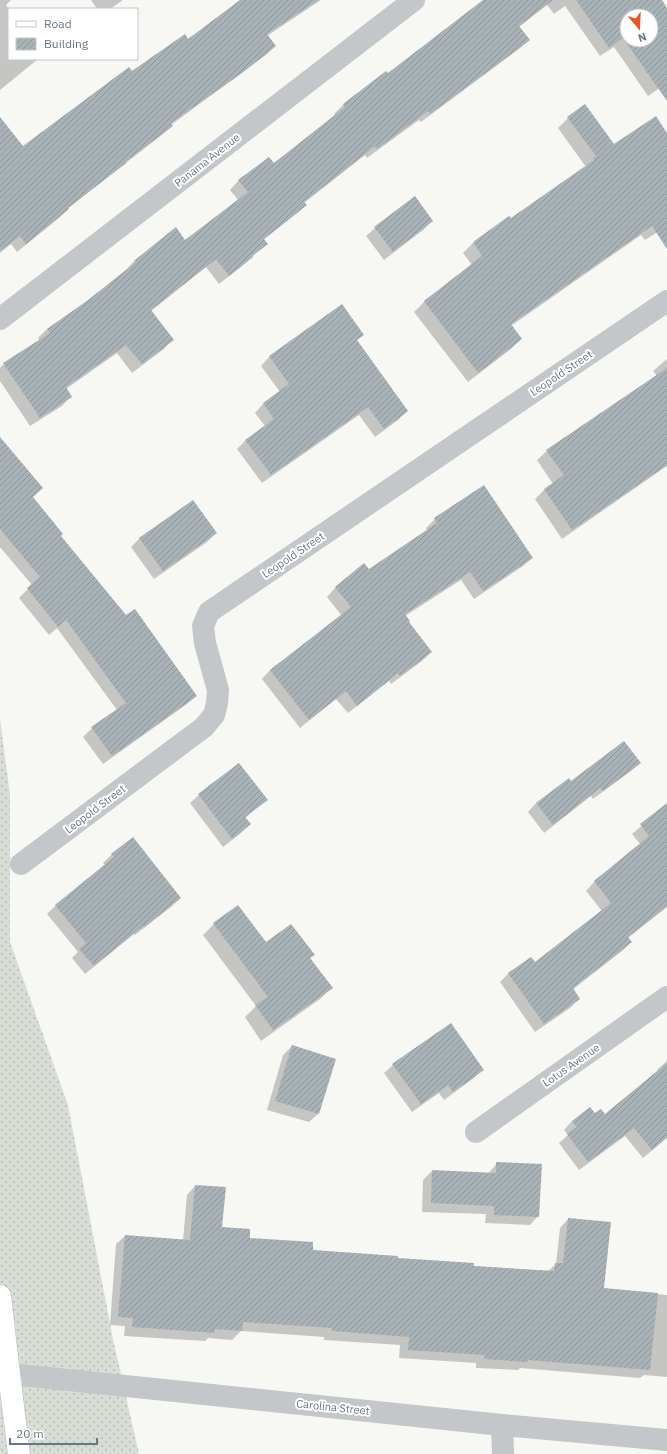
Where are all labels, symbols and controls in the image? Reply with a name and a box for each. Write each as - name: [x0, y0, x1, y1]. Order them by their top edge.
- legend: [8, 8, 138, 60]
- north arrow: [619, 8, 659, 48]
- text: Road: [44, 16, 72, 31]
- text: N: [636, 30, 648, 45]
- text: Building: [44, 36, 89, 51]
- street label: Panama Avenue: [171, 130, 243, 190]
- street label: Leopold Street: [527, 347, 595, 399]
- street label: Leopold Street: [259, 529, 327, 581]
- street label: Leopold Street: [62, 782, 128, 836]
- street label: Lotus Avenue: [540, 1040, 602, 1090]
- street label: Carolina Street: [296, 1396, 370, 1418]
- scale bar: [10, 1420, 97, 1446]
- text: 20 m: [16, 1426, 44, 1441]

